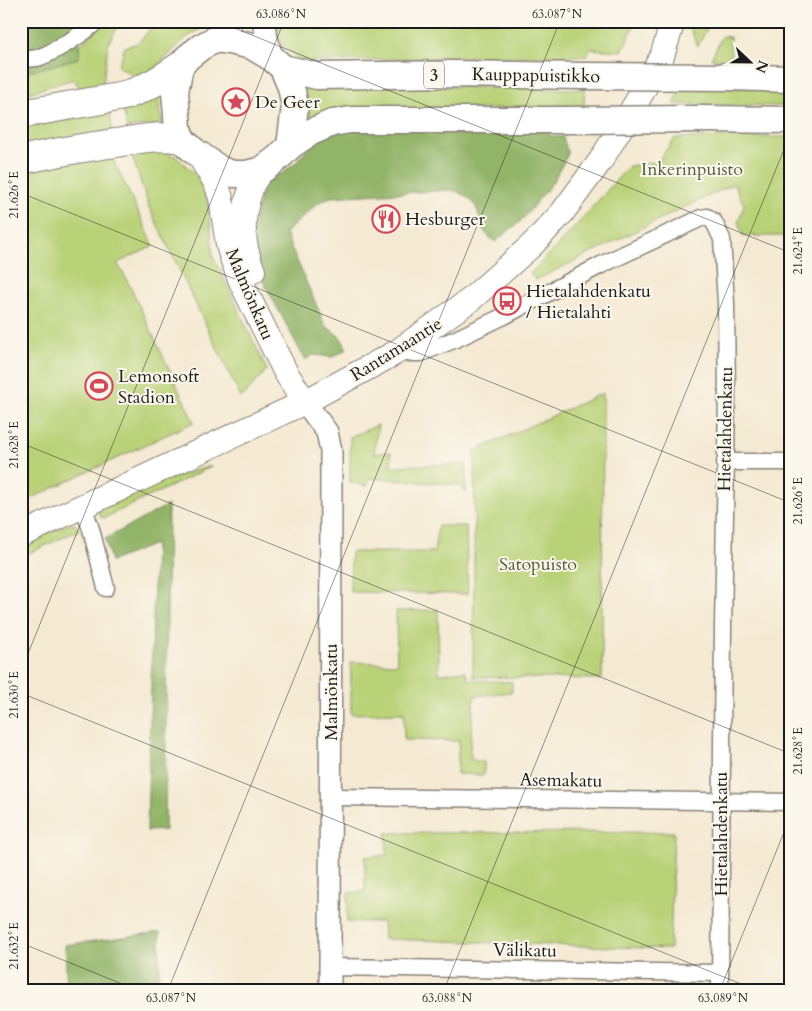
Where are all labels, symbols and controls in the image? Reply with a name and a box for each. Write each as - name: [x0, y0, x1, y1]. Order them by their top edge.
- text: 63.086°N: [256, 6, 307, 22]
- text: 63.087°N: [532, 6, 583, 22]
- north arrow: [724, 38, 774, 88]
- text: N: [751, 57, 773, 76]
- road number: 3: [424, 62, 444, 88]
- street label: Kauppapuistikko: [472, 62, 601, 89]
- place icon: De Geer: [221, 87, 251, 117]
- place label: De Geer: [255, 90, 320, 115]
- park label: Inkerinpuisto: [641, 157, 743, 182]
- text: 21.626°E: [6, 171, 22, 219]
- restaurant icon: Hesburger: [371, 204, 401, 234]
- place label: Hesburger: [405, 207, 486, 232]
- text: 21.624°E: [790, 227, 806, 275]
- street label: Malmönkatu: [219, 244, 280, 344]
- place label: Hietalahdenkatu / Hietalahti: [526, 279, 651, 325]
- bus stop icon: Hietalahdenkatu / Hietalahti: [492, 286, 522, 316]
- street label: Rantamaantie: [346, 311, 447, 388]
- place label: Lemonsoft Stadion: [118, 364, 199, 410]
- street label: Hietalahdenkatu: [712, 366, 739, 492]
- sports icon: Lemonsoft Stadion: [84, 371, 114, 401]
- text: 21.628°E: [6, 421, 22, 469]
- text: 21.626°E: [790, 477, 806, 525]
- park label: Satopuisto: [499, 552, 577, 577]
- street label: Malmönkatu: [319, 643, 344, 741]
- text: 21.630°E: [6, 671, 22, 719]
- text: 21.628°E: [790, 727, 806, 775]
- street label: Asemakatu: [519, 767, 603, 794]
- street label: Hietalahdenkatu: [709, 771, 734, 896]
- text: 21.632°E: [6, 922, 22, 970]
- street label: Välikatu: [493, 937, 557, 964]
- text: 63.087°N: [146, 990, 197, 1006]
- text: 63.088°N: [422, 990, 473, 1006]
- text: 63.089°N: [698, 990, 749, 1006]

